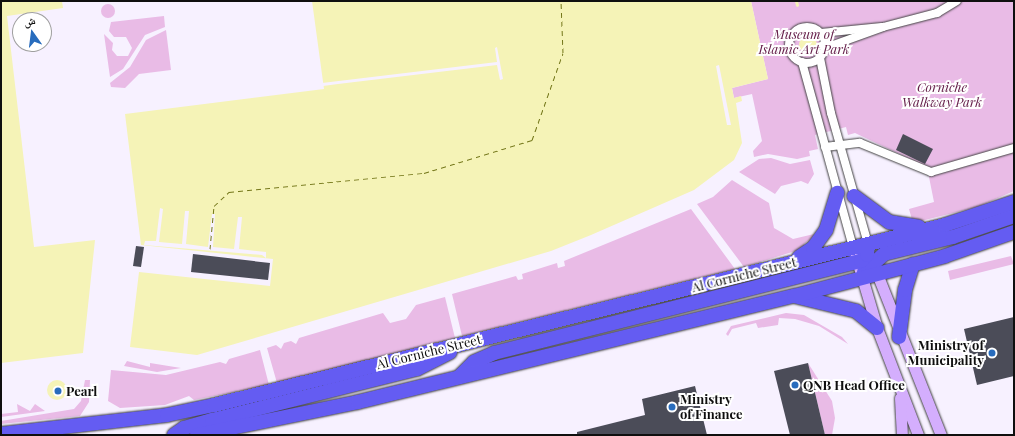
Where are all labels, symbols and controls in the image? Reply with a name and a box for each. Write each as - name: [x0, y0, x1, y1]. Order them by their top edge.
- north arrow: [12, 12, 52, 52]
- text: ش: [22, 12, 37, 30]
- park label: Museum of Islamic Art Park: [759, 27, 849, 58]
- park label: Corniche Walkway Park: [902, 80, 982, 111]
- street label: Al Corniche Street: [690, 254, 798, 296]
- street label: Al Corniche Street: [375, 331, 483, 373]
- place label: Ministry of Municipality: [908, 338, 984, 369]
- marker: Ministry of Municipality: [987, 348, 997, 358]
- place label: QNB Head Office: [803, 377, 905, 393]
- marker: QNB Head Office: [790, 380, 800, 390]
- place label: Pearl: [66, 383, 97, 399]
- marker: Pearl: [53, 386, 63, 396]
- place label: Ministry of Finance: [680, 392, 742, 423]
- marker: Ministry of Finance: [667, 402, 677, 412]

